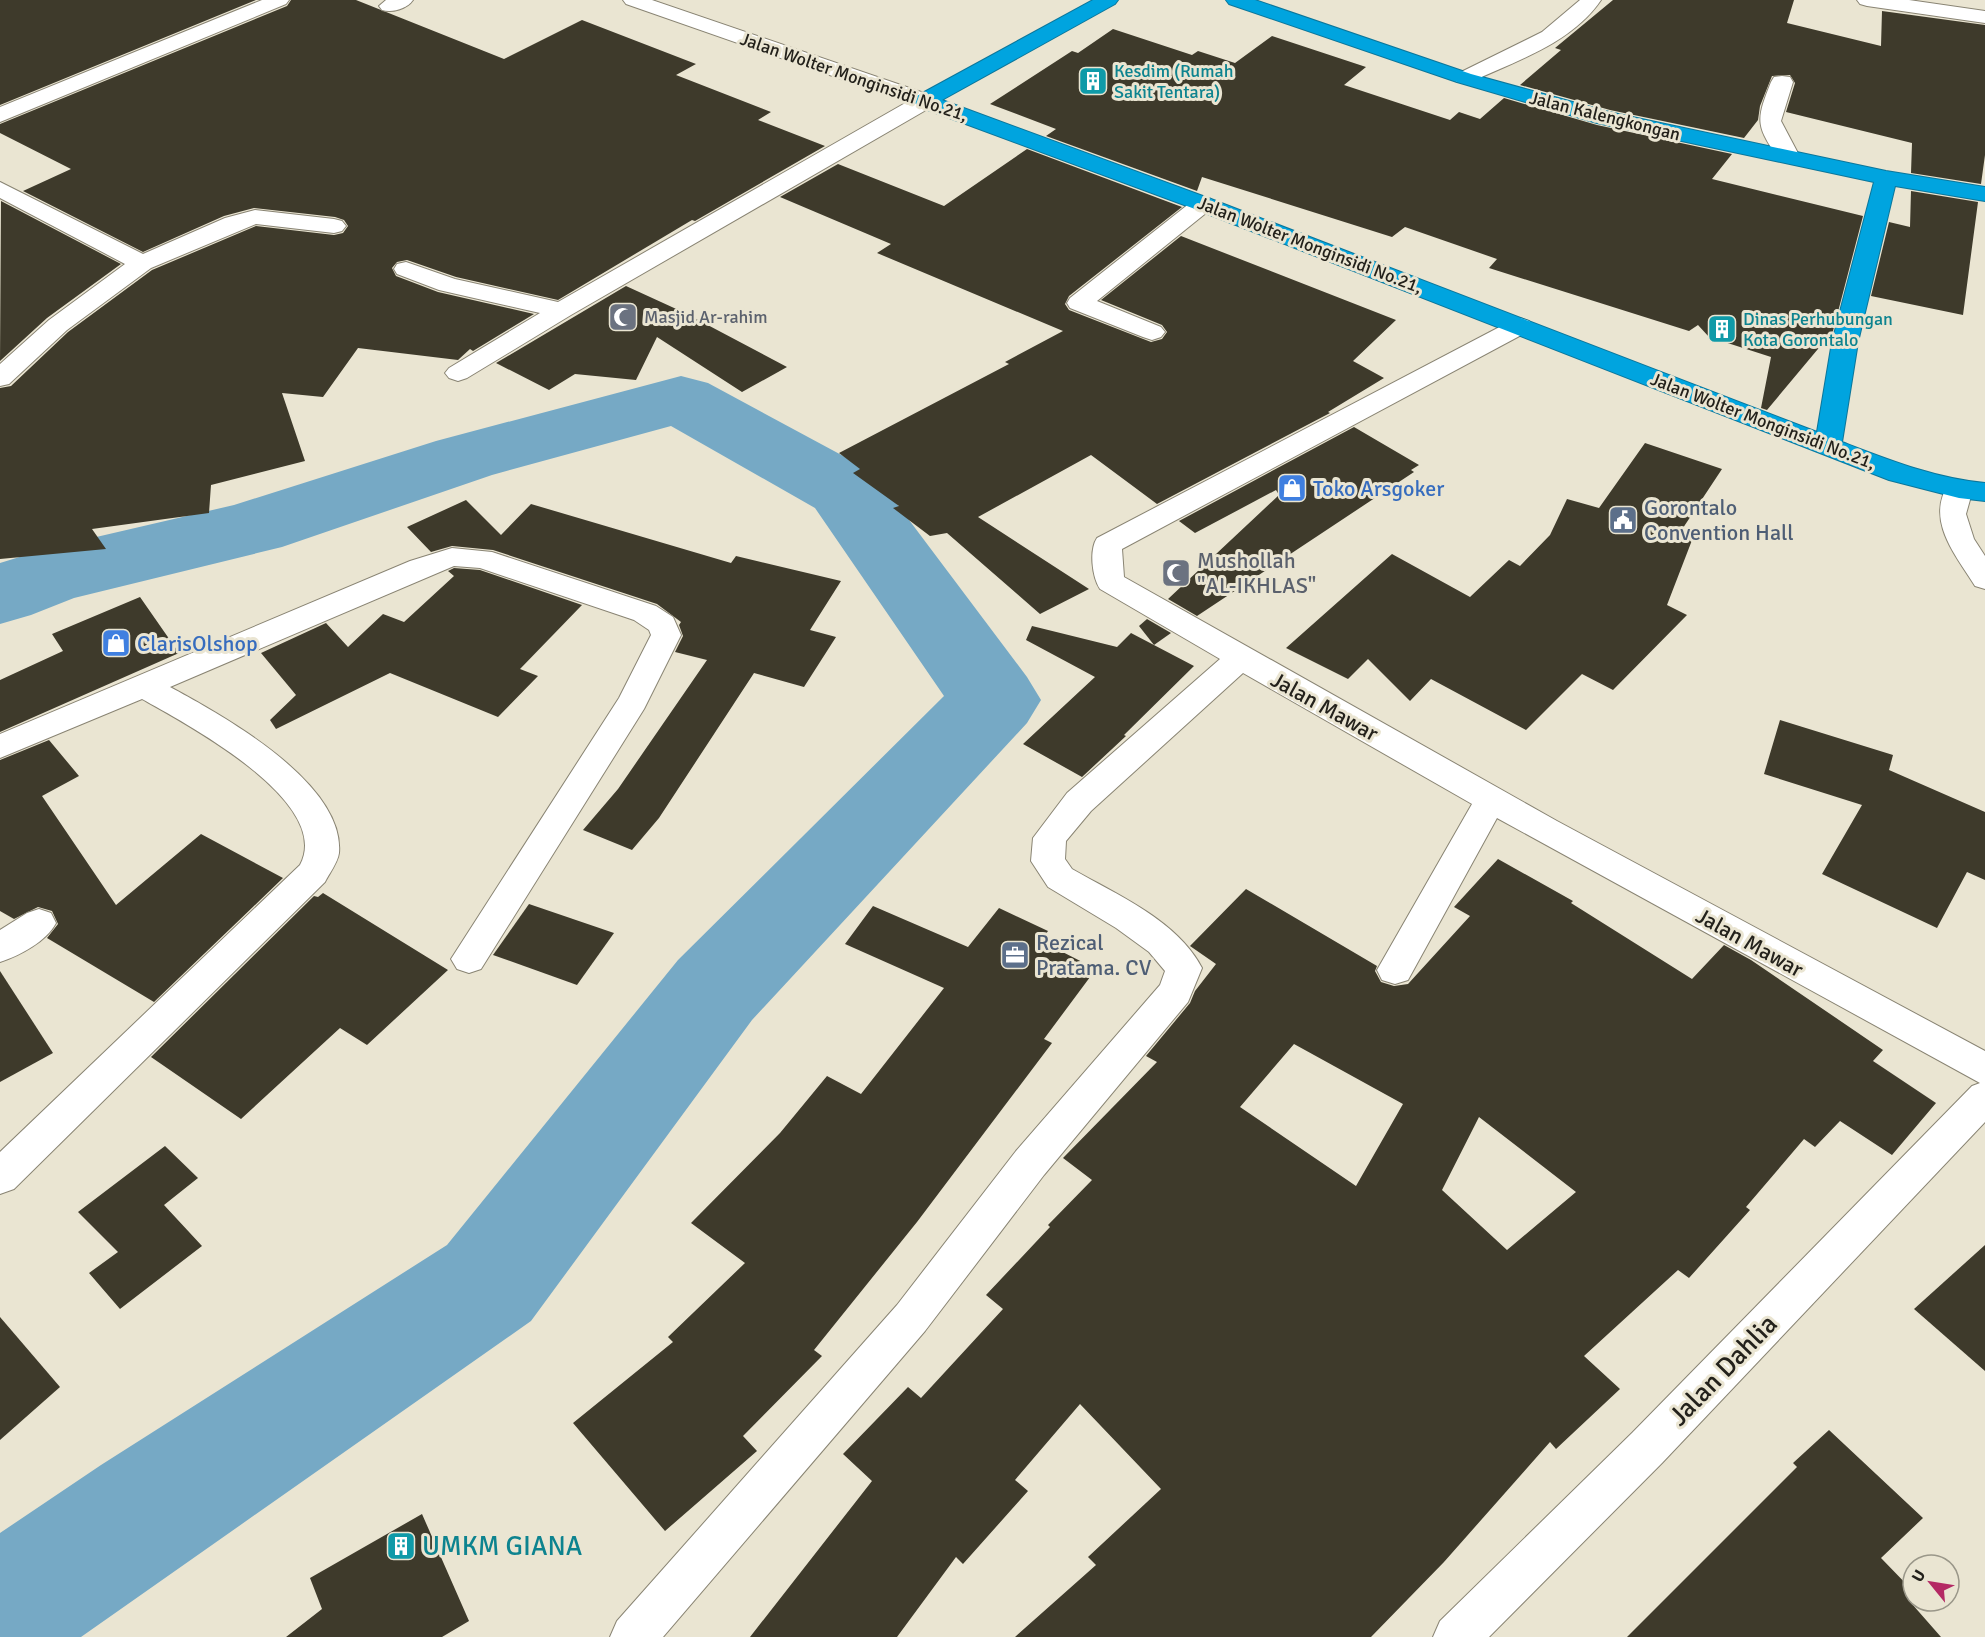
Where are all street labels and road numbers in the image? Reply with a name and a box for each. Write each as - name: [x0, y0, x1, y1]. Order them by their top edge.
- street label: Jalan Wolter Monginsidi No.21,: [737, 28, 971, 126]
- street label: Jalan Kalengkongan: [1527, 87, 1683, 145]
- street label: Jalan Wolter Monginsidi No.21,: [1194, 192, 1426, 298]
- street label: Jalan Wolter Monginsidi No.21,: [1647, 368, 1879, 474]
- street label: Jalan Mawar: [1266, 666, 1383, 747]
- street label: Jalan Mawar: [1691, 902, 1808, 983]
- street label: Jalan Dahlia: [1662, 1308, 1785, 1433]

